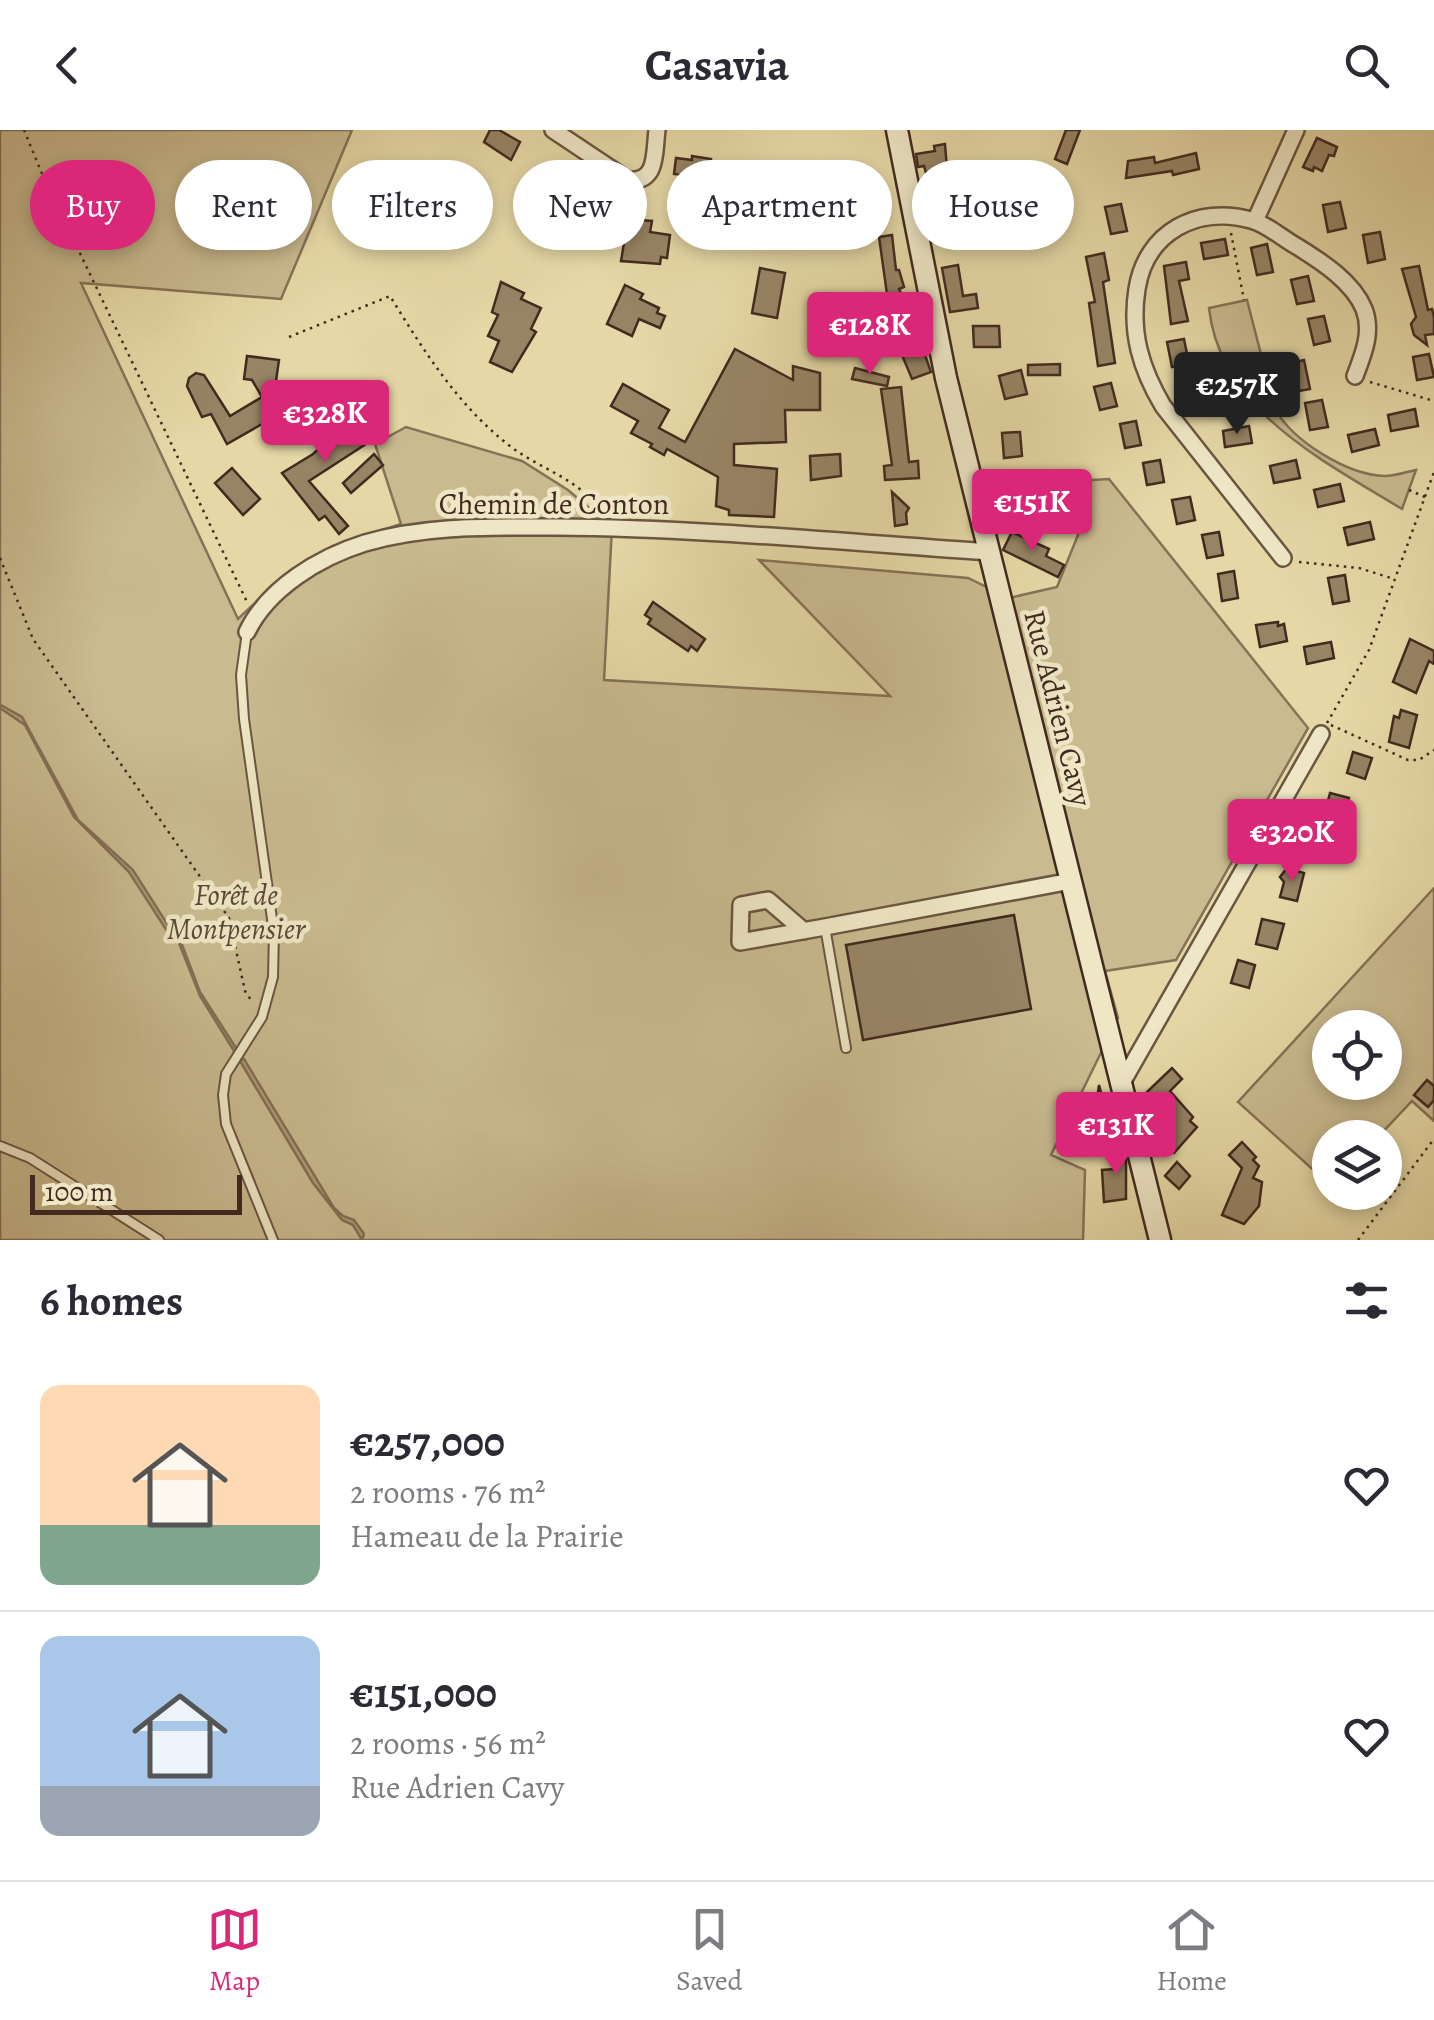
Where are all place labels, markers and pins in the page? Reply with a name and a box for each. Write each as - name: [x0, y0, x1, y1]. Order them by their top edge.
- pin: €128K: [800, 292, 940, 377]
- pin: €257K: [1167, 352, 1307, 437]
- pin: €328K: [255, 380, 395, 465]
- pin: €151K: [962, 469, 1102, 554]
- pin: €320K: [1222, 799, 1362, 884]
- pin: €131K: [1046, 1092, 1186, 1177]

